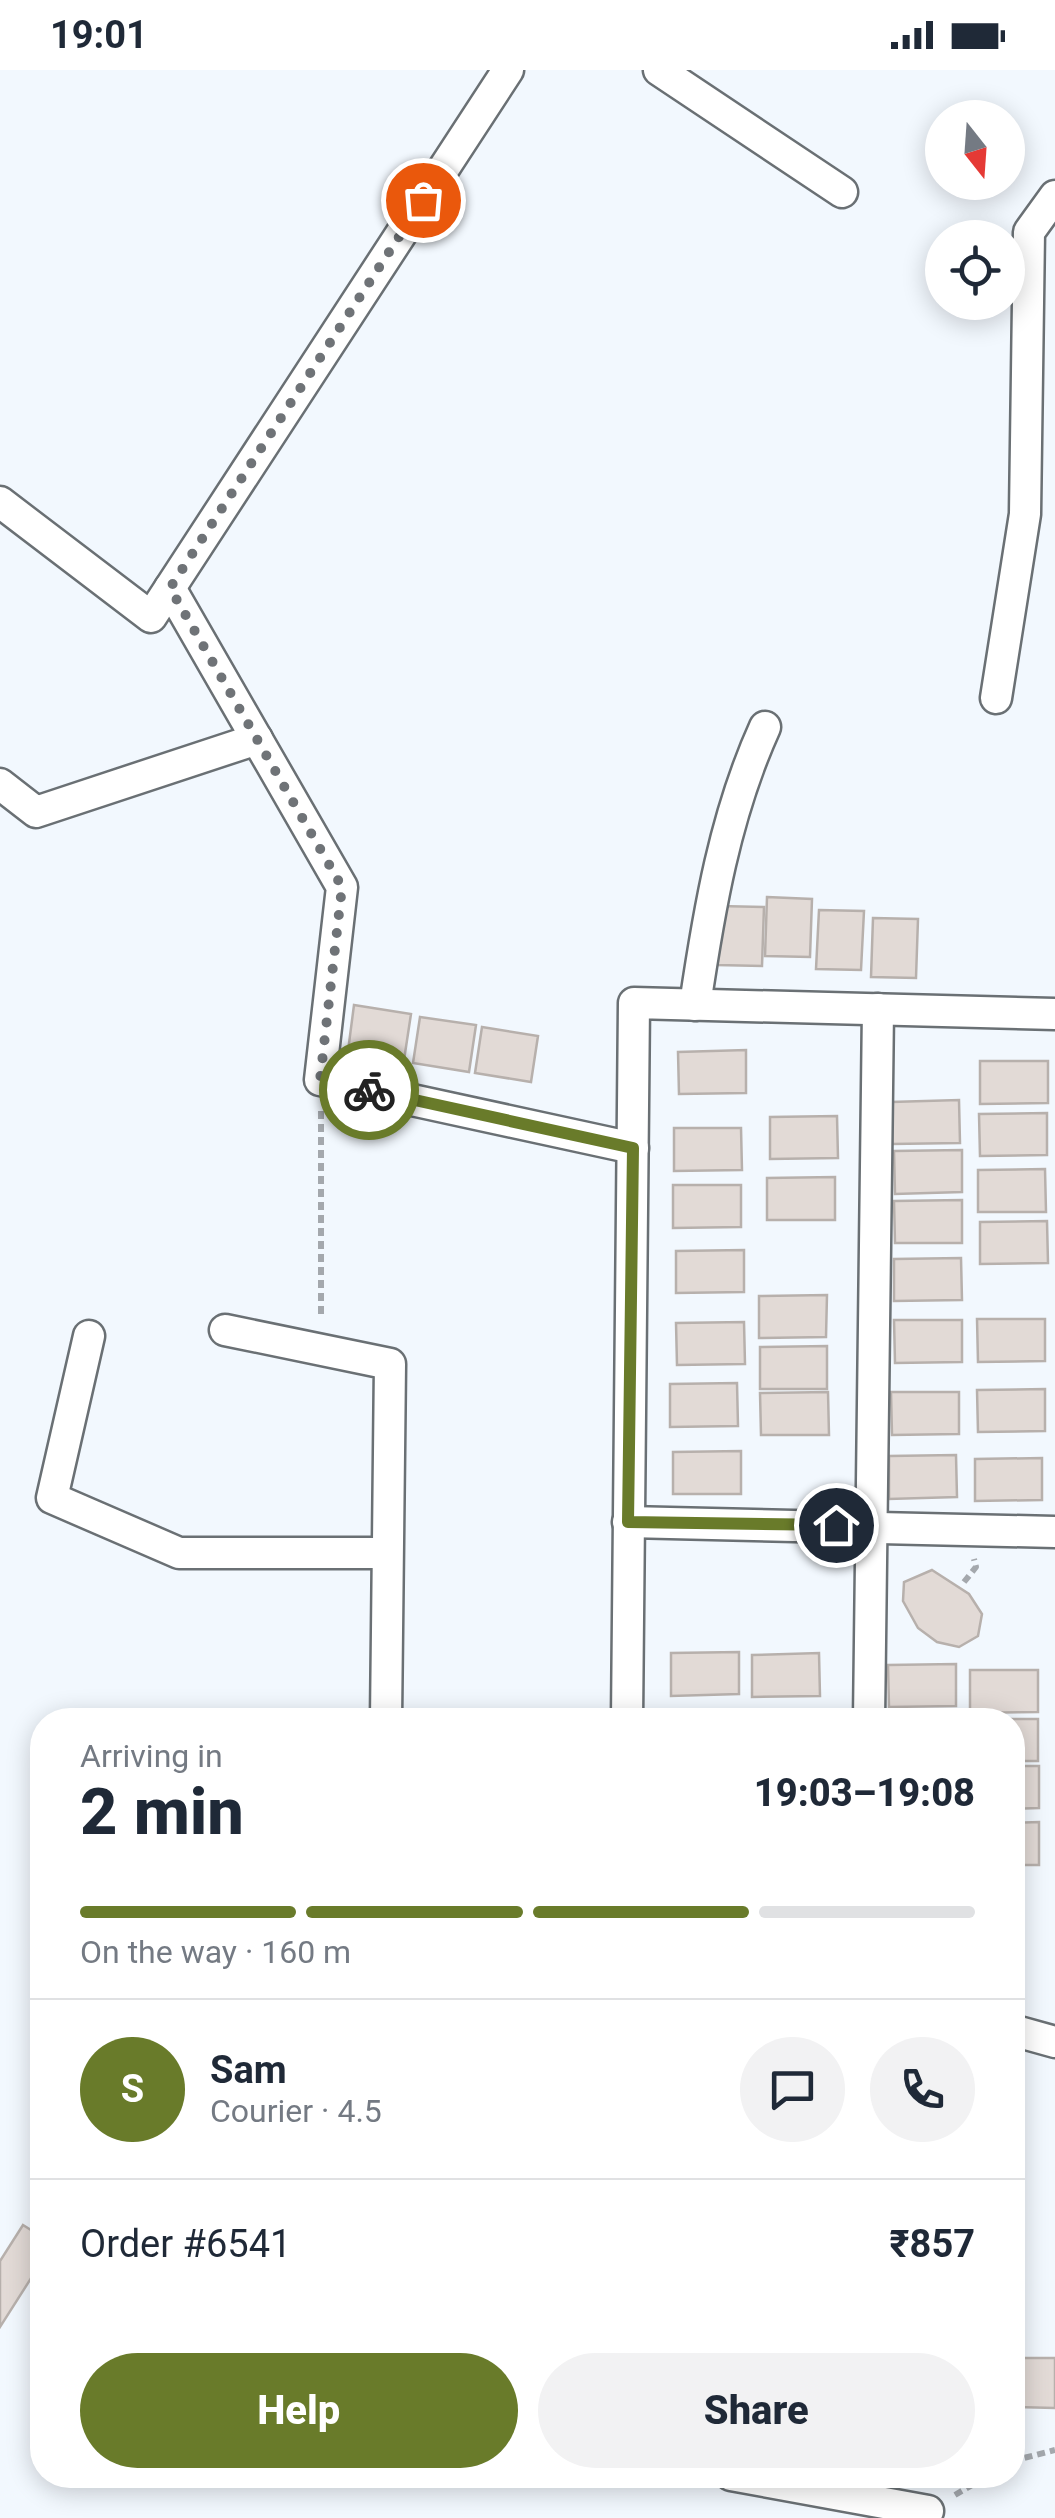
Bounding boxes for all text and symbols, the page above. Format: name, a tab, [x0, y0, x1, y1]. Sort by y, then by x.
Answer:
text: 19:01	[50, 13, 148, 57]
north arrow	[925, 100, 1025, 200]
map controls	[925, 100, 1025, 320]
pin	[381, 158, 466, 243]
icon: bag	[396, 173, 451, 228]
button: locate	[925, 220, 1025, 320]
courier	[319, 1040, 419, 1140]
icon: bike	[342, 1063, 397, 1118]
pin	[794, 1483, 879, 1568]
icon: home	[809, 1498, 864, 1553]
text: Arriving in	[80, 1737, 223, 1775]
text: 19:03–19:08	[754, 1771, 975, 1815]
text: 2 min	[80, 1774, 244, 1850]
text: On the way · 160 m	[80, 1933, 351, 1971]
button: chat	[740, 2037, 845, 2142]
button: phone	[870, 2037, 975, 2142]
text: Sam	[210, 2048, 287, 2092]
text: S	[121, 2067, 144, 2111]
text: Courier · 4.5	[210, 2092, 382, 2130]
text: Order #6541	[80, 2222, 291, 2266]
text: ₹857	[890, 2222, 975, 2266]
button: Help	[80, 2353, 518, 2468]
button: Share	[538, 2353, 975, 2468]

